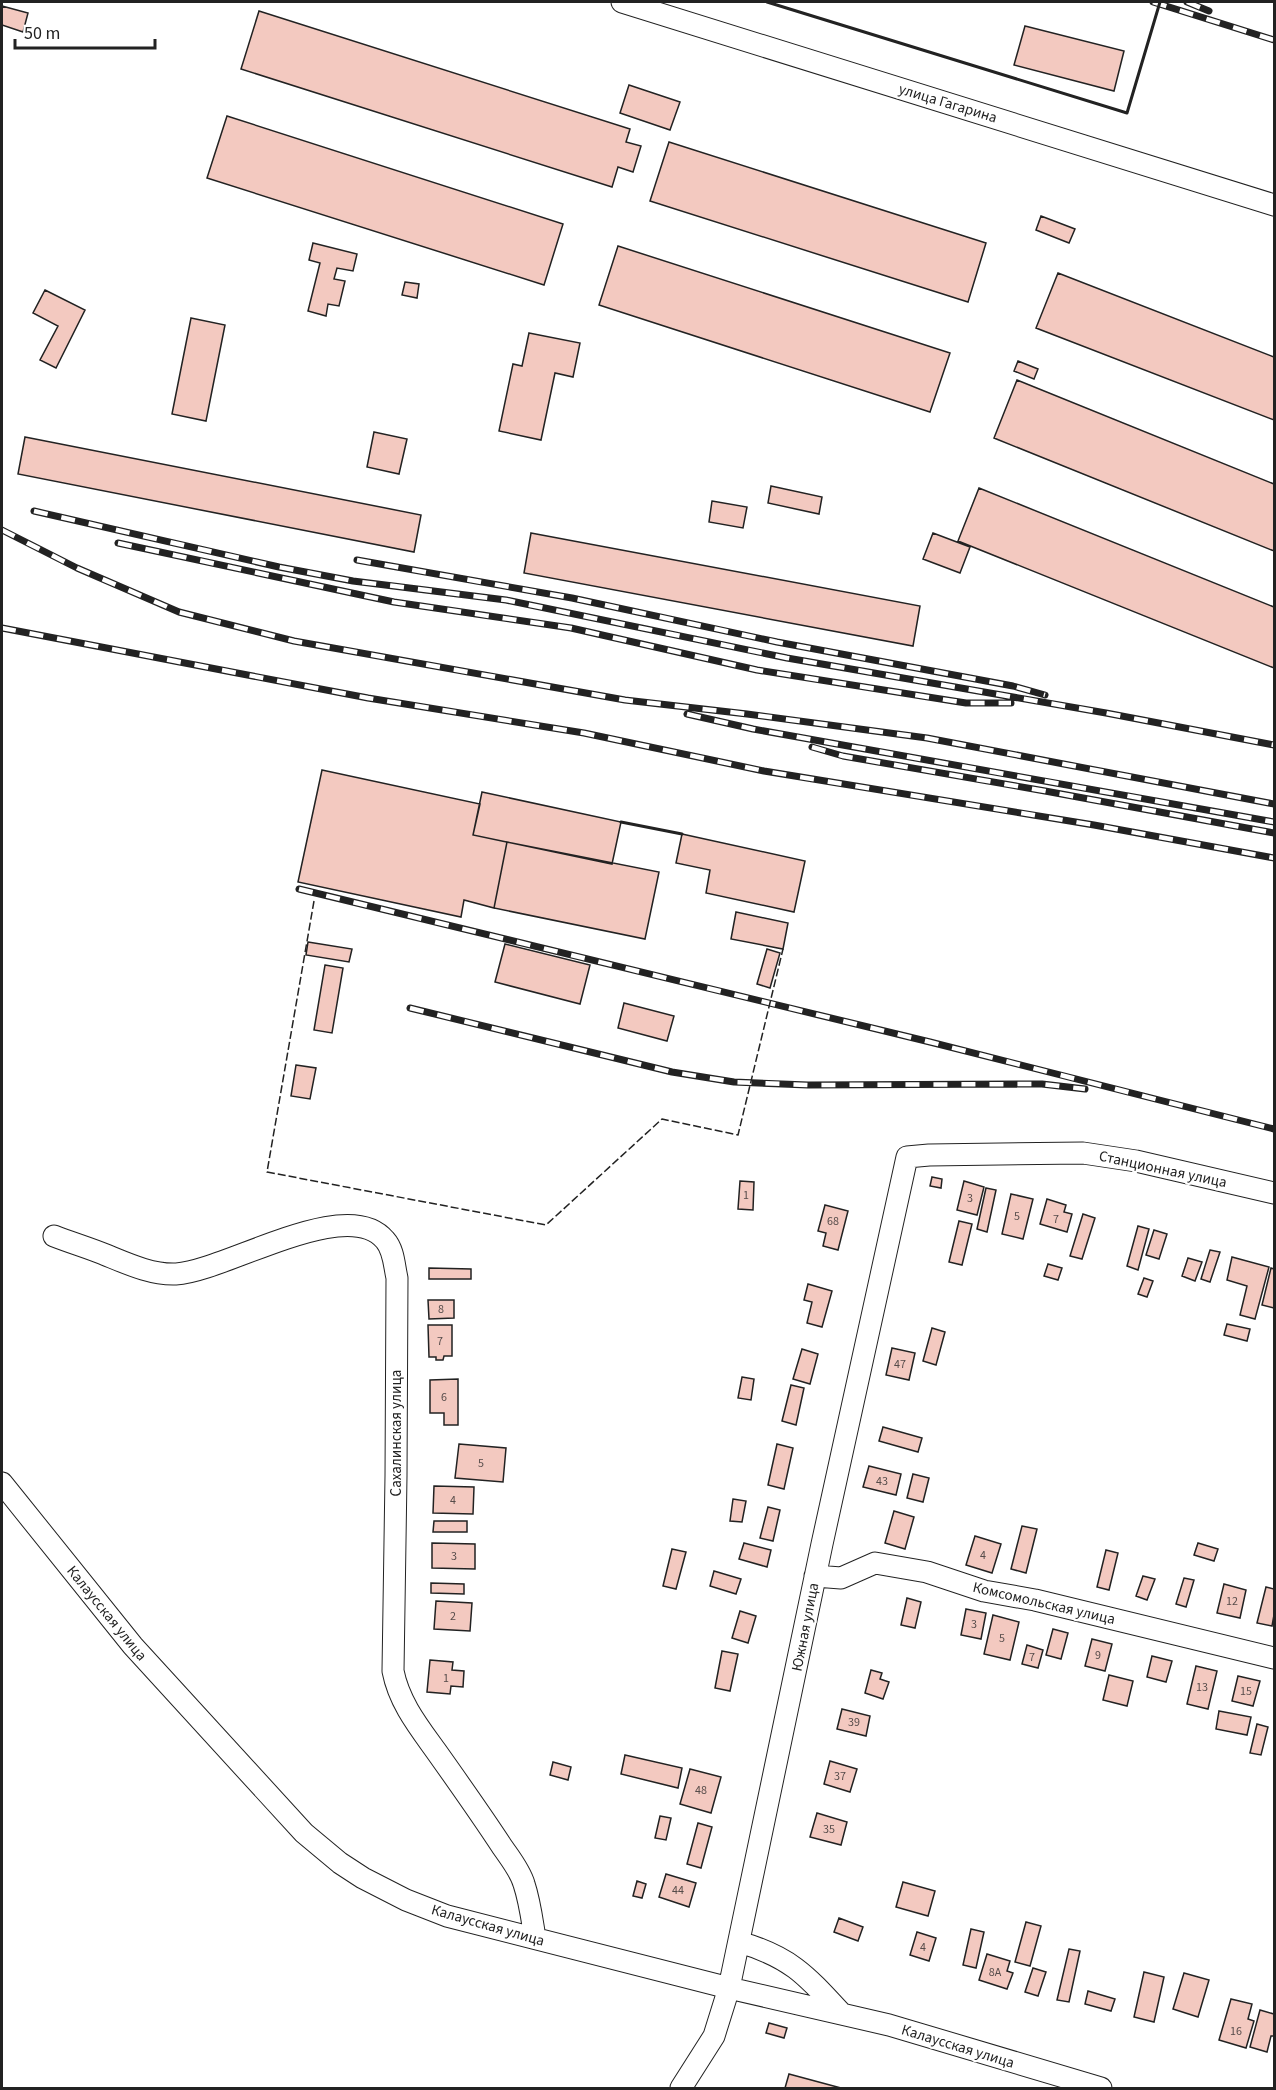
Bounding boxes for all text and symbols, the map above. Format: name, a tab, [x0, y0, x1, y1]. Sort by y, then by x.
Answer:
scale bar	[15, 12, 154, 50]
text: 50 m	[24, 21, 60, 46]
street label: улица Гагарина	[896, 79, 1000, 128]
street label: Станционная улица	[1097, 1146, 1229, 1193]
house number: 1	[743, 1187, 749, 1204]
house number: 3	[967, 1190, 973, 1207]
house number: 5	[1014, 1208, 1020, 1225]
house number: 7	[1053, 1211, 1059, 1228]
house number: 68	[827, 1213, 839, 1230]
house number: 8	[438, 1301, 444, 1318]
house number: 7	[437, 1333, 443, 1350]
house number: 47	[894, 1356, 906, 1373]
street label: Сахалинская улица	[386, 1370, 407, 1496]
house number: 6	[441, 1389, 447, 1406]
house number: 5	[478, 1455, 484, 1472]
house number: 43	[876, 1473, 888, 1490]
house number: 4	[450, 1492, 456, 1509]
house number: 4	[980, 1547, 986, 1564]
house number: 3	[451, 1548, 457, 1565]
street label: Калаусская улица	[62, 1561, 152, 1665]
street label: Комсомольская улица	[971, 1577, 1117, 1630]
street label: Южная улица	[787, 1581, 824, 1673]
house number: 12	[1226, 1593, 1238, 1610]
house number: 2	[450, 1608, 456, 1625]
house number: 3	[971, 1616, 977, 1633]
house number: 5	[999, 1630, 1005, 1647]
house number: 9	[1095, 1647, 1101, 1664]
house number: 7	[1029, 1649, 1035, 1666]
house number: 1	[443, 1670, 449, 1687]
house number: 13	[1196, 1679, 1208, 1696]
house number: 15	[1240, 1683, 1252, 1700]
house number: 39	[848, 1714, 860, 1731]
house number: 37	[834, 1768, 846, 1785]
house number: 48	[695, 1782, 707, 1799]
house number: 35	[823, 1821, 835, 1838]
house number: 44	[672, 1882, 684, 1899]
street label: Калаусская улица	[429, 1899, 547, 1952]
house number: 4	[920, 1939, 926, 1956]
house number: 8А	[989, 1964, 1002, 1981]
street label: Калаусская улица	[899, 2019, 1017, 2074]
house number: 16	[1230, 2023, 1242, 2040]

